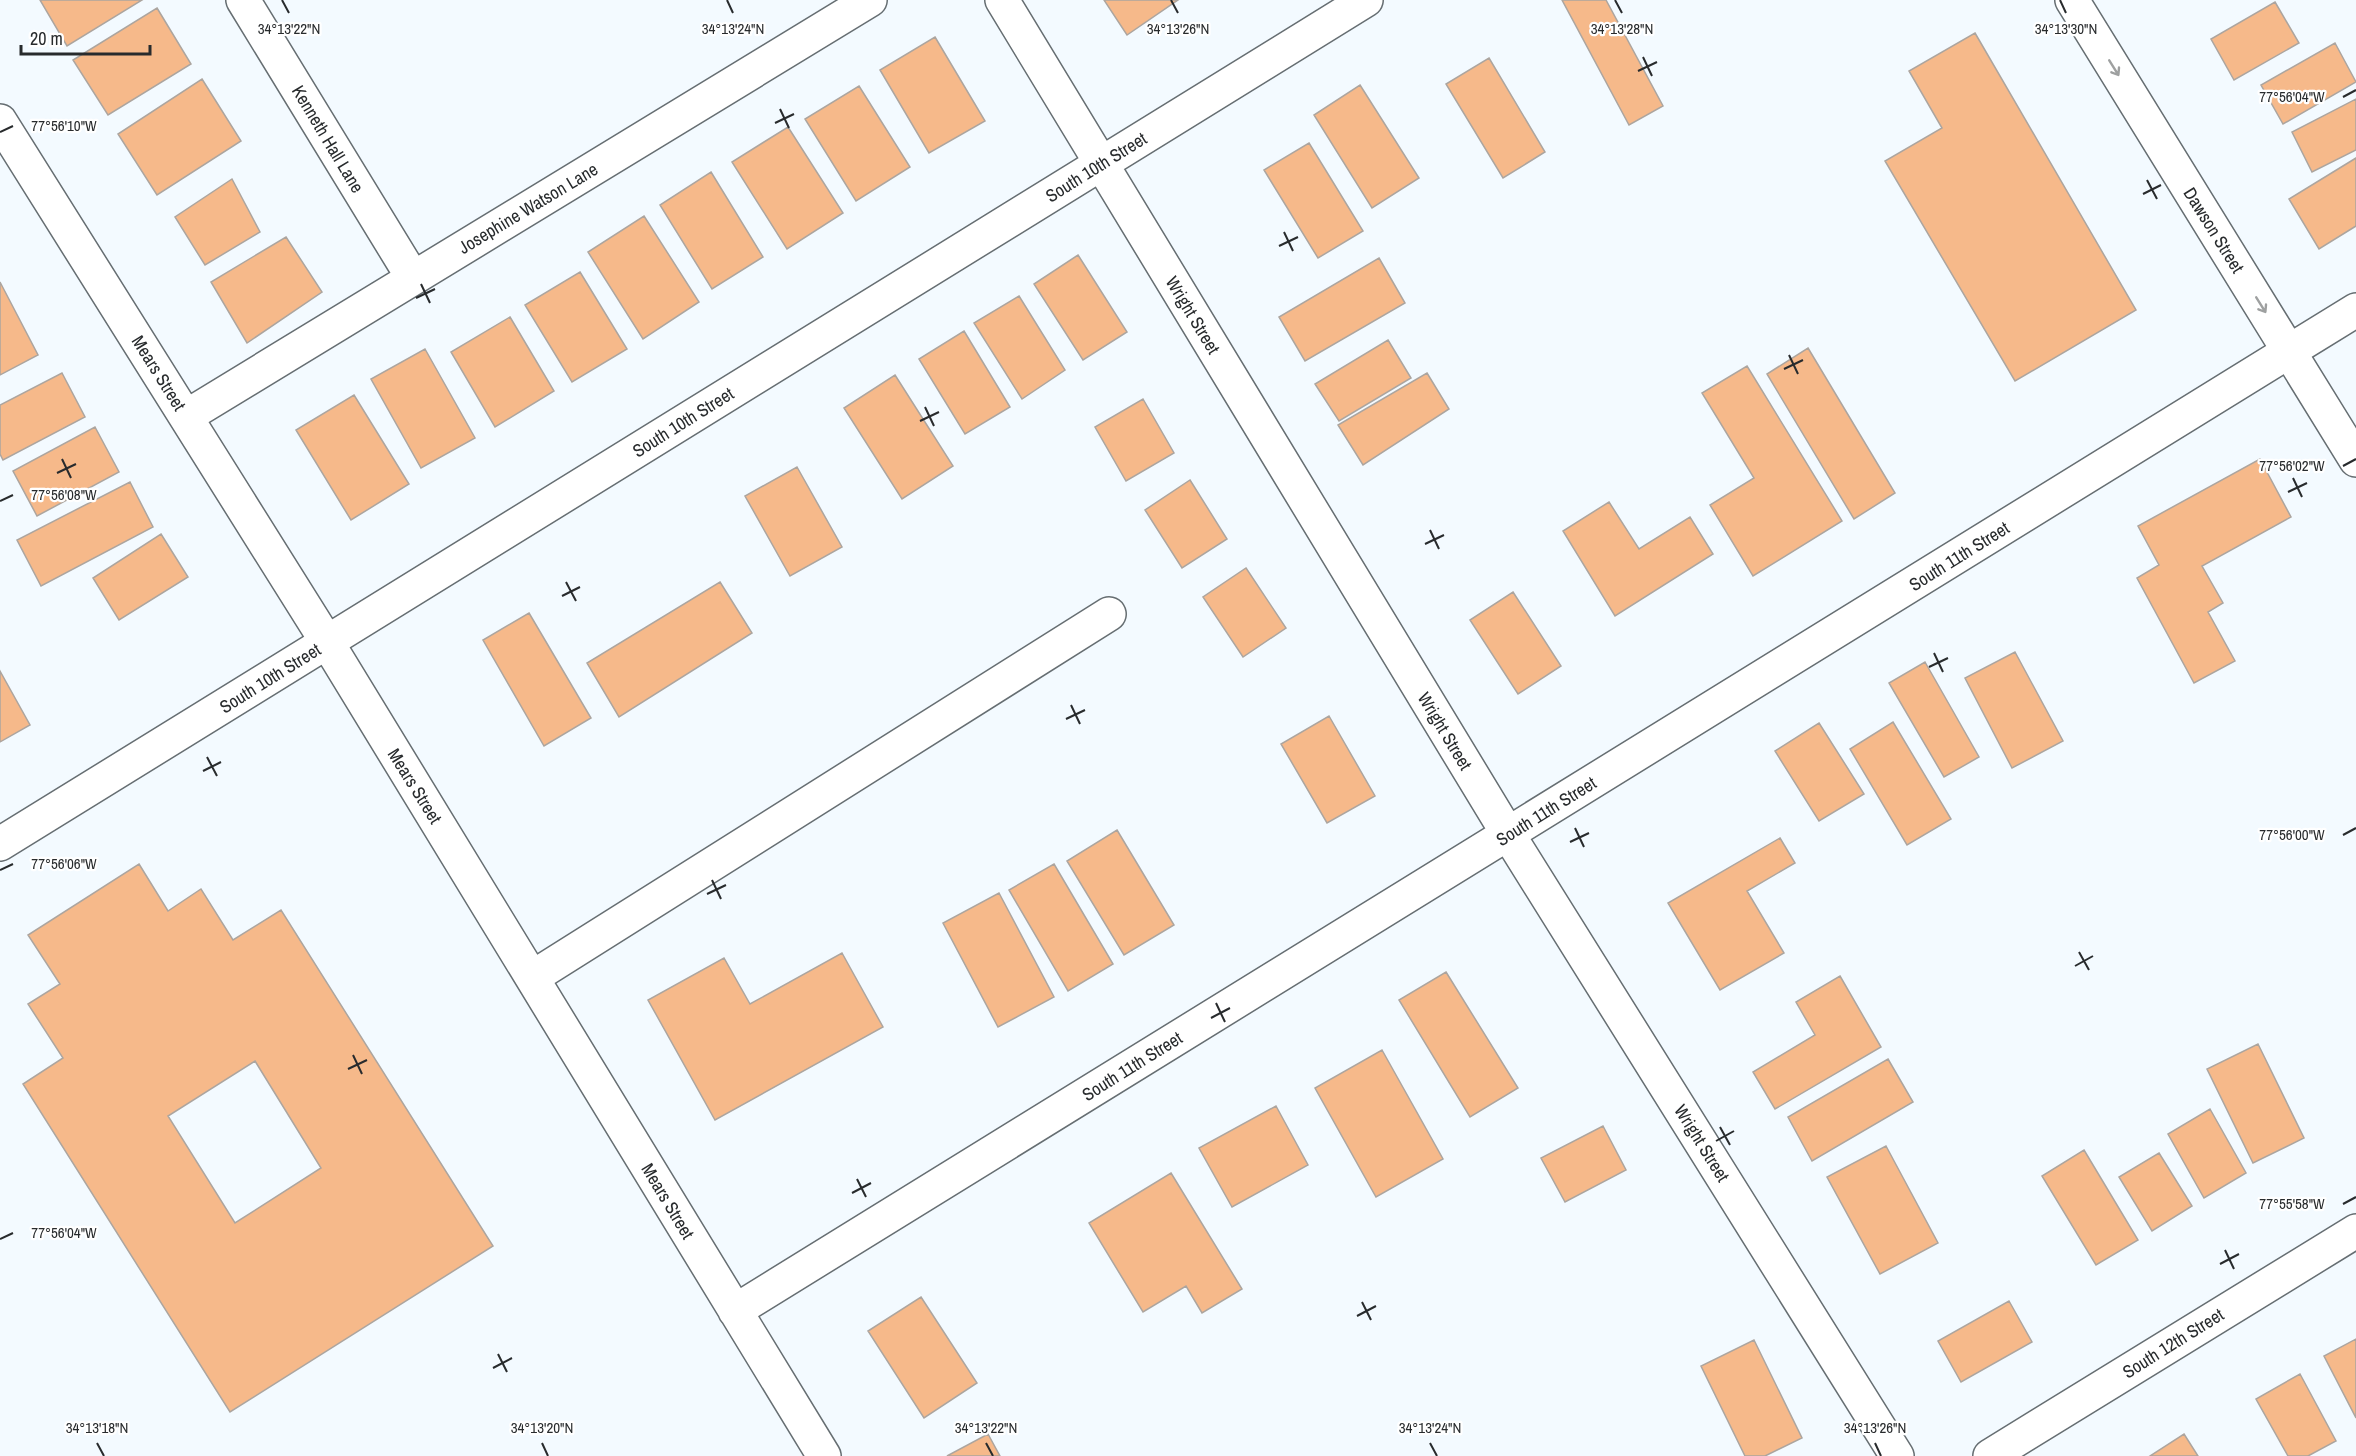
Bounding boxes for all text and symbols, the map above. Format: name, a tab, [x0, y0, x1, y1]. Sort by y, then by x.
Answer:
scale bar	[21, 18, 150, 56]
text: 34°13'22"N	[258, 18, 320, 39]
text: 34°13'24"N	[702, 18, 764, 39]
text: 34°13'26"N	[1147, 18, 1209, 39]
text: 34°13'28"N	[1591, 18, 1653, 39]
text: 34°13'30"N	[2035, 18, 2097, 39]
text: 20 m	[30, 26, 63, 51]
one-way arrow	[2109, 59, 2121, 76]
street label: Kenneth Hall Lane	[286, 81, 370, 197]
text: 77°56'04"W	[2259, 86, 2325, 107]
text: 77°56'10"W	[31, 115, 97, 136]
street label: South 10th Street	[1041, 126, 1151, 208]
street label: Josephine Watson Lane	[454, 156, 602, 260]
street label: Dawson Street	[2178, 182, 2250, 278]
street label: Wright Street	[1160, 271, 1226, 359]
one-way arrow	[2255, 296, 2267, 313]
street label: Mears Street	[126, 331, 192, 415]
street label: South 10th Street	[628, 381, 738, 463]
text: 77°56'02"W	[2259, 455, 2325, 476]
text: 77°56'08"W	[31, 484, 97, 505]
street label: South 11th Street	[1904, 515, 2014, 597]
street label: South 10th Street	[215, 637, 325, 719]
street label: Wright Street	[1412, 687, 1478, 775]
street label: Mears Street	[382, 744, 448, 828]
street label: South 11th Street	[1491, 770, 1601, 852]
text: 77°56'00"W	[2259, 824, 2325, 845]
text: 77°56'06"W	[31, 853, 97, 874]
street label: South 11th Street	[1077, 1025, 1187, 1107]
street label: Wright Street	[1668, 1100, 1736, 1186]
street label: Mears Street	[636, 1158, 700, 1244]
text: 77°55'58"W	[2259, 1193, 2325, 1214]
text: 77°56'04"W	[31, 1222, 97, 1243]
street label: South 12th Street	[2118, 1302, 2228, 1384]
text: 34°13'18"N	[66, 1417, 128, 1438]
text: 34°13'20"N	[511, 1417, 573, 1438]
text: 34°13'22"N	[955, 1417, 1017, 1438]
text: 34°13'24"N	[1399, 1417, 1461, 1438]
text: 34°13'26"N	[1844, 1417, 1906, 1438]

